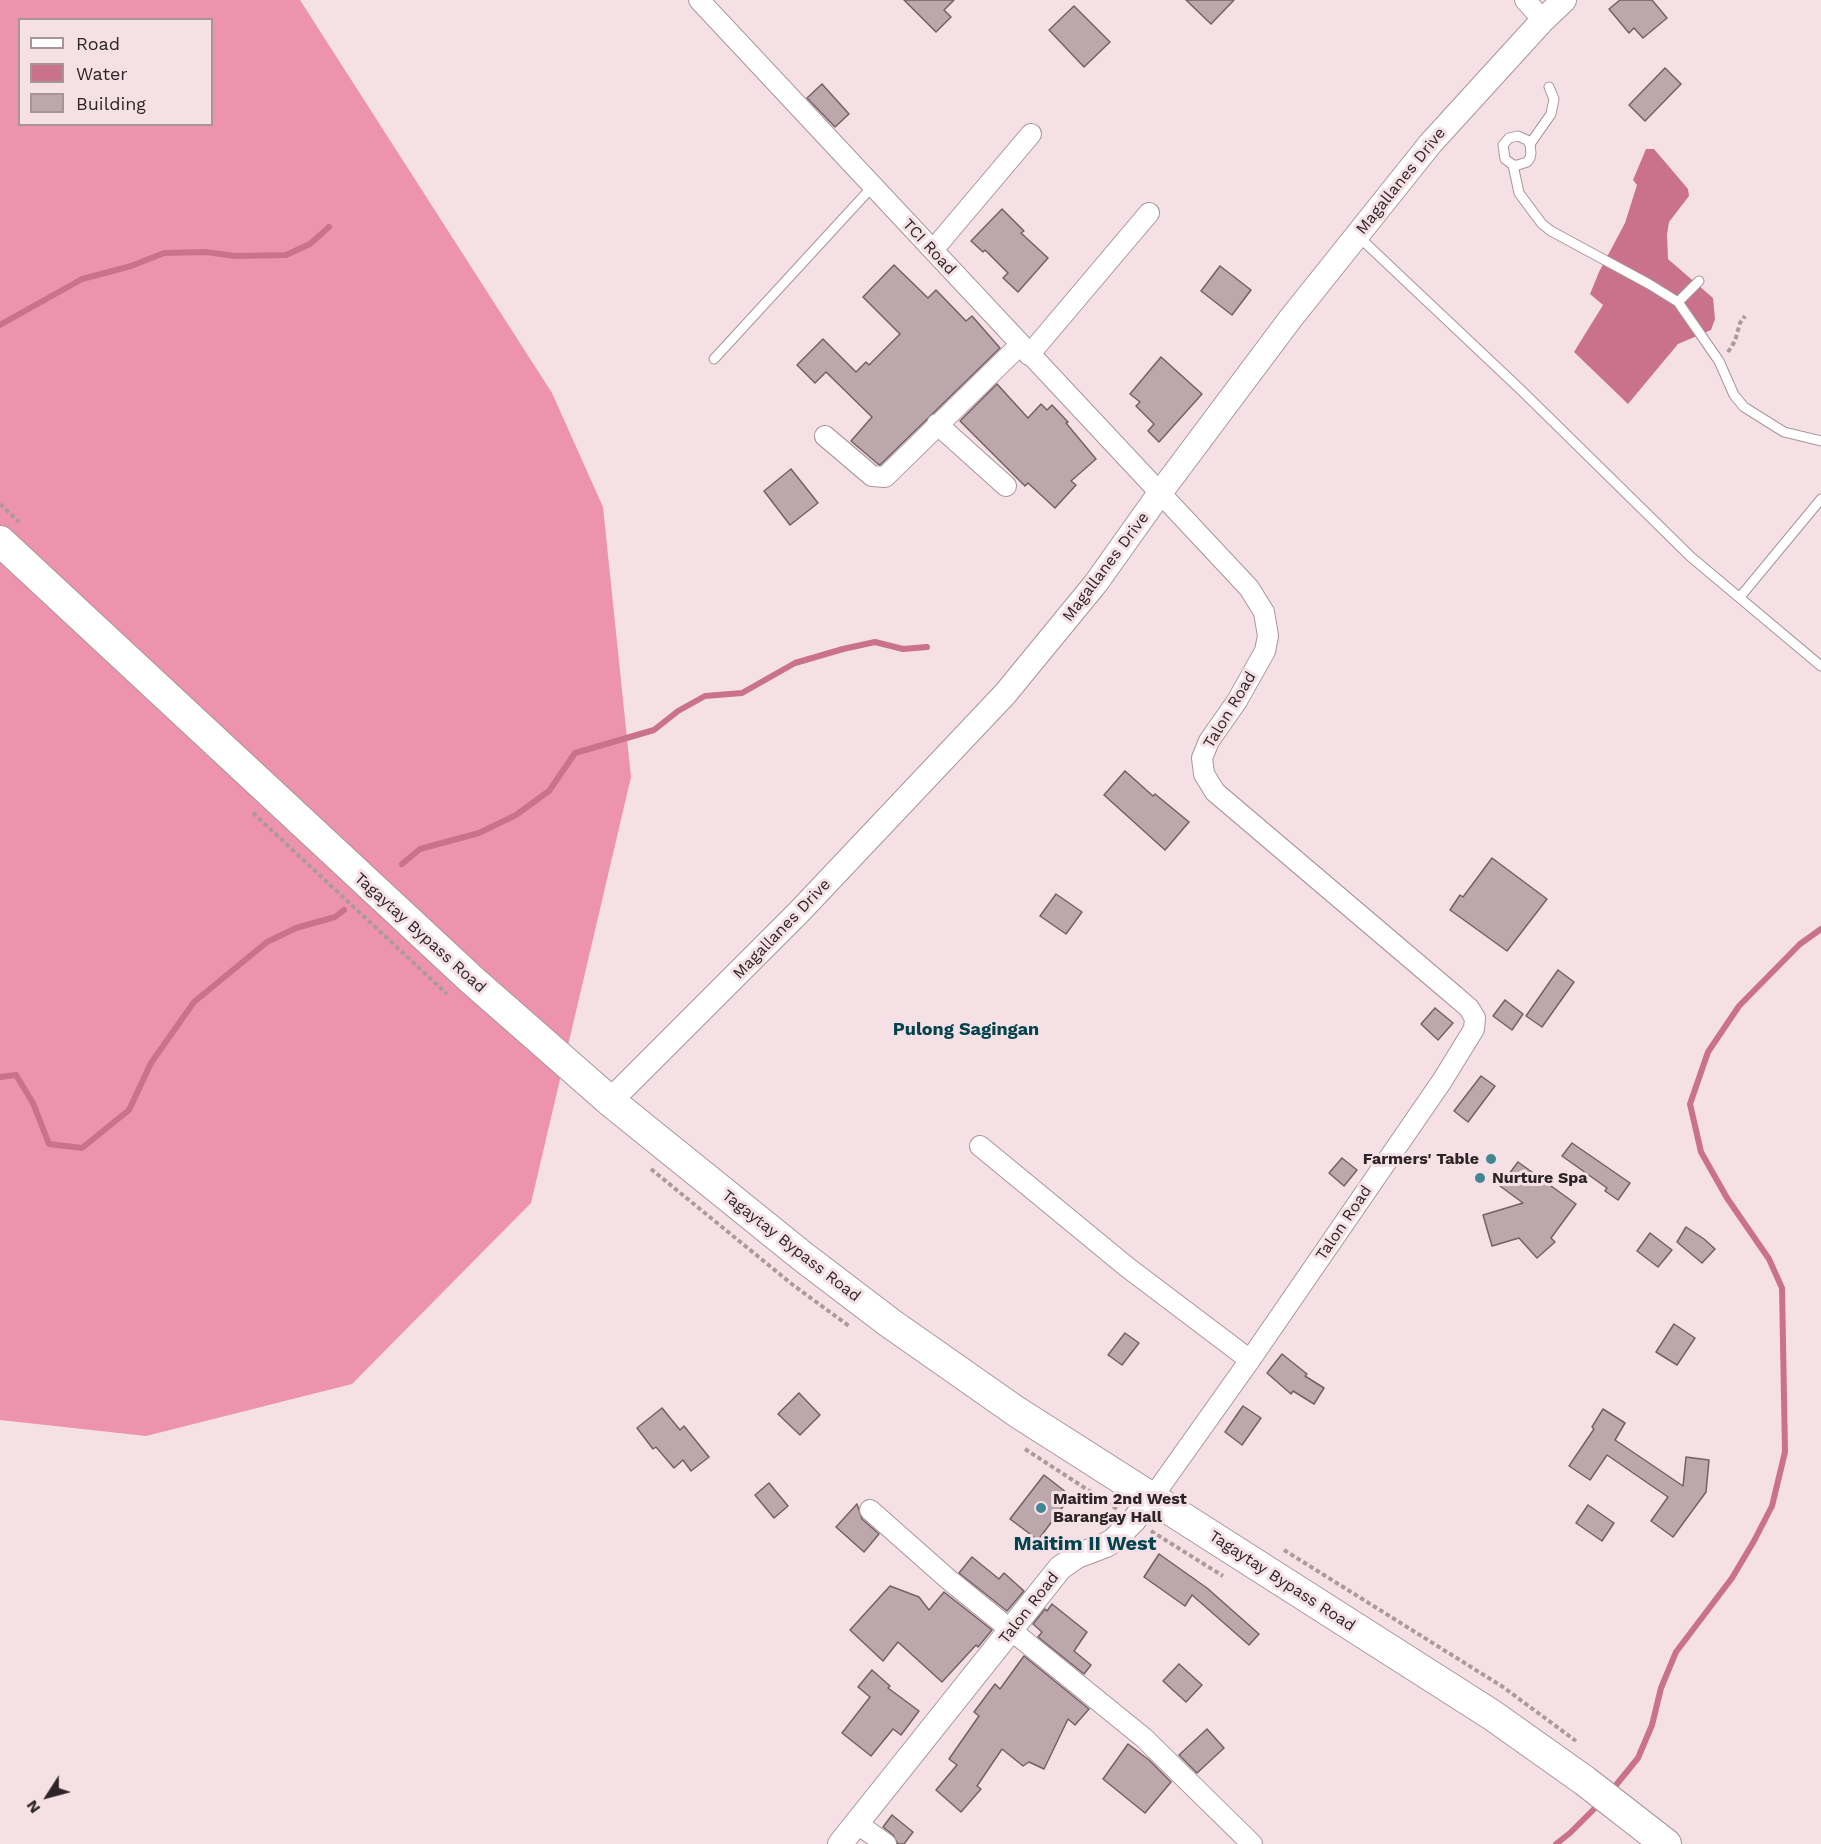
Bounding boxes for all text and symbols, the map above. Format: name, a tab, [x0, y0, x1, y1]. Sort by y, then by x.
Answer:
legend	[18, 18, 213, 126]
text: Road	[76, 33, 120, 54]
text: Water	[76, 63, 128, 84]
text: Building	[76, 93, 146, 114]
street label: Magallanes Drive	[1352, 124, 1450, 238]
street label: TCI Road	[898, 215, 960, 279]
street label: Magallanes Drive	[1059, 509, 1153, 625]
street label: Talon Road	[1200, 668, 1260, 752]
street label: Tagaytay Bypass Road	[350, 869, 490, 997]
street label: Magallanes Drive	[729, 875, 835, 983]
district label: Pulong Sagingan	[893, 1019, 1039, 1041]
place label: Farmers' Table	[1363, 1149, 1479, 1169]
marker: Farmers' Table	[1484, 1152, 1498, 1166]
place label: Nurture Spa	[1492, 1168, 1587, 1188]
marker: Nurture Spa	[1473, 1171, 1487, 1185]
street label: Talon Road	[1312, 1182, 1376, 1264]
street label: Tagaytay Bypass Road	[718, 1186, 864, 1306]
place label: Maitim 2nd West Barangay Hall	[1053, 1489, 1187, 1527]
marker: Maitim 2nd West Barangay Hall	[1034, 1501, 1048, 1515]
street label: Tagaytay Bypass Road	[1205, 1526, 1359, 1636]
district label: Maitim II West	[1014, 1532, 1156, 1556]
street label: Talon Road	[995, 1568, 1063, 1648]
north arrow	[18, 1766, 78, 1826]
text: N	[22, 1796, 44, 1817]

